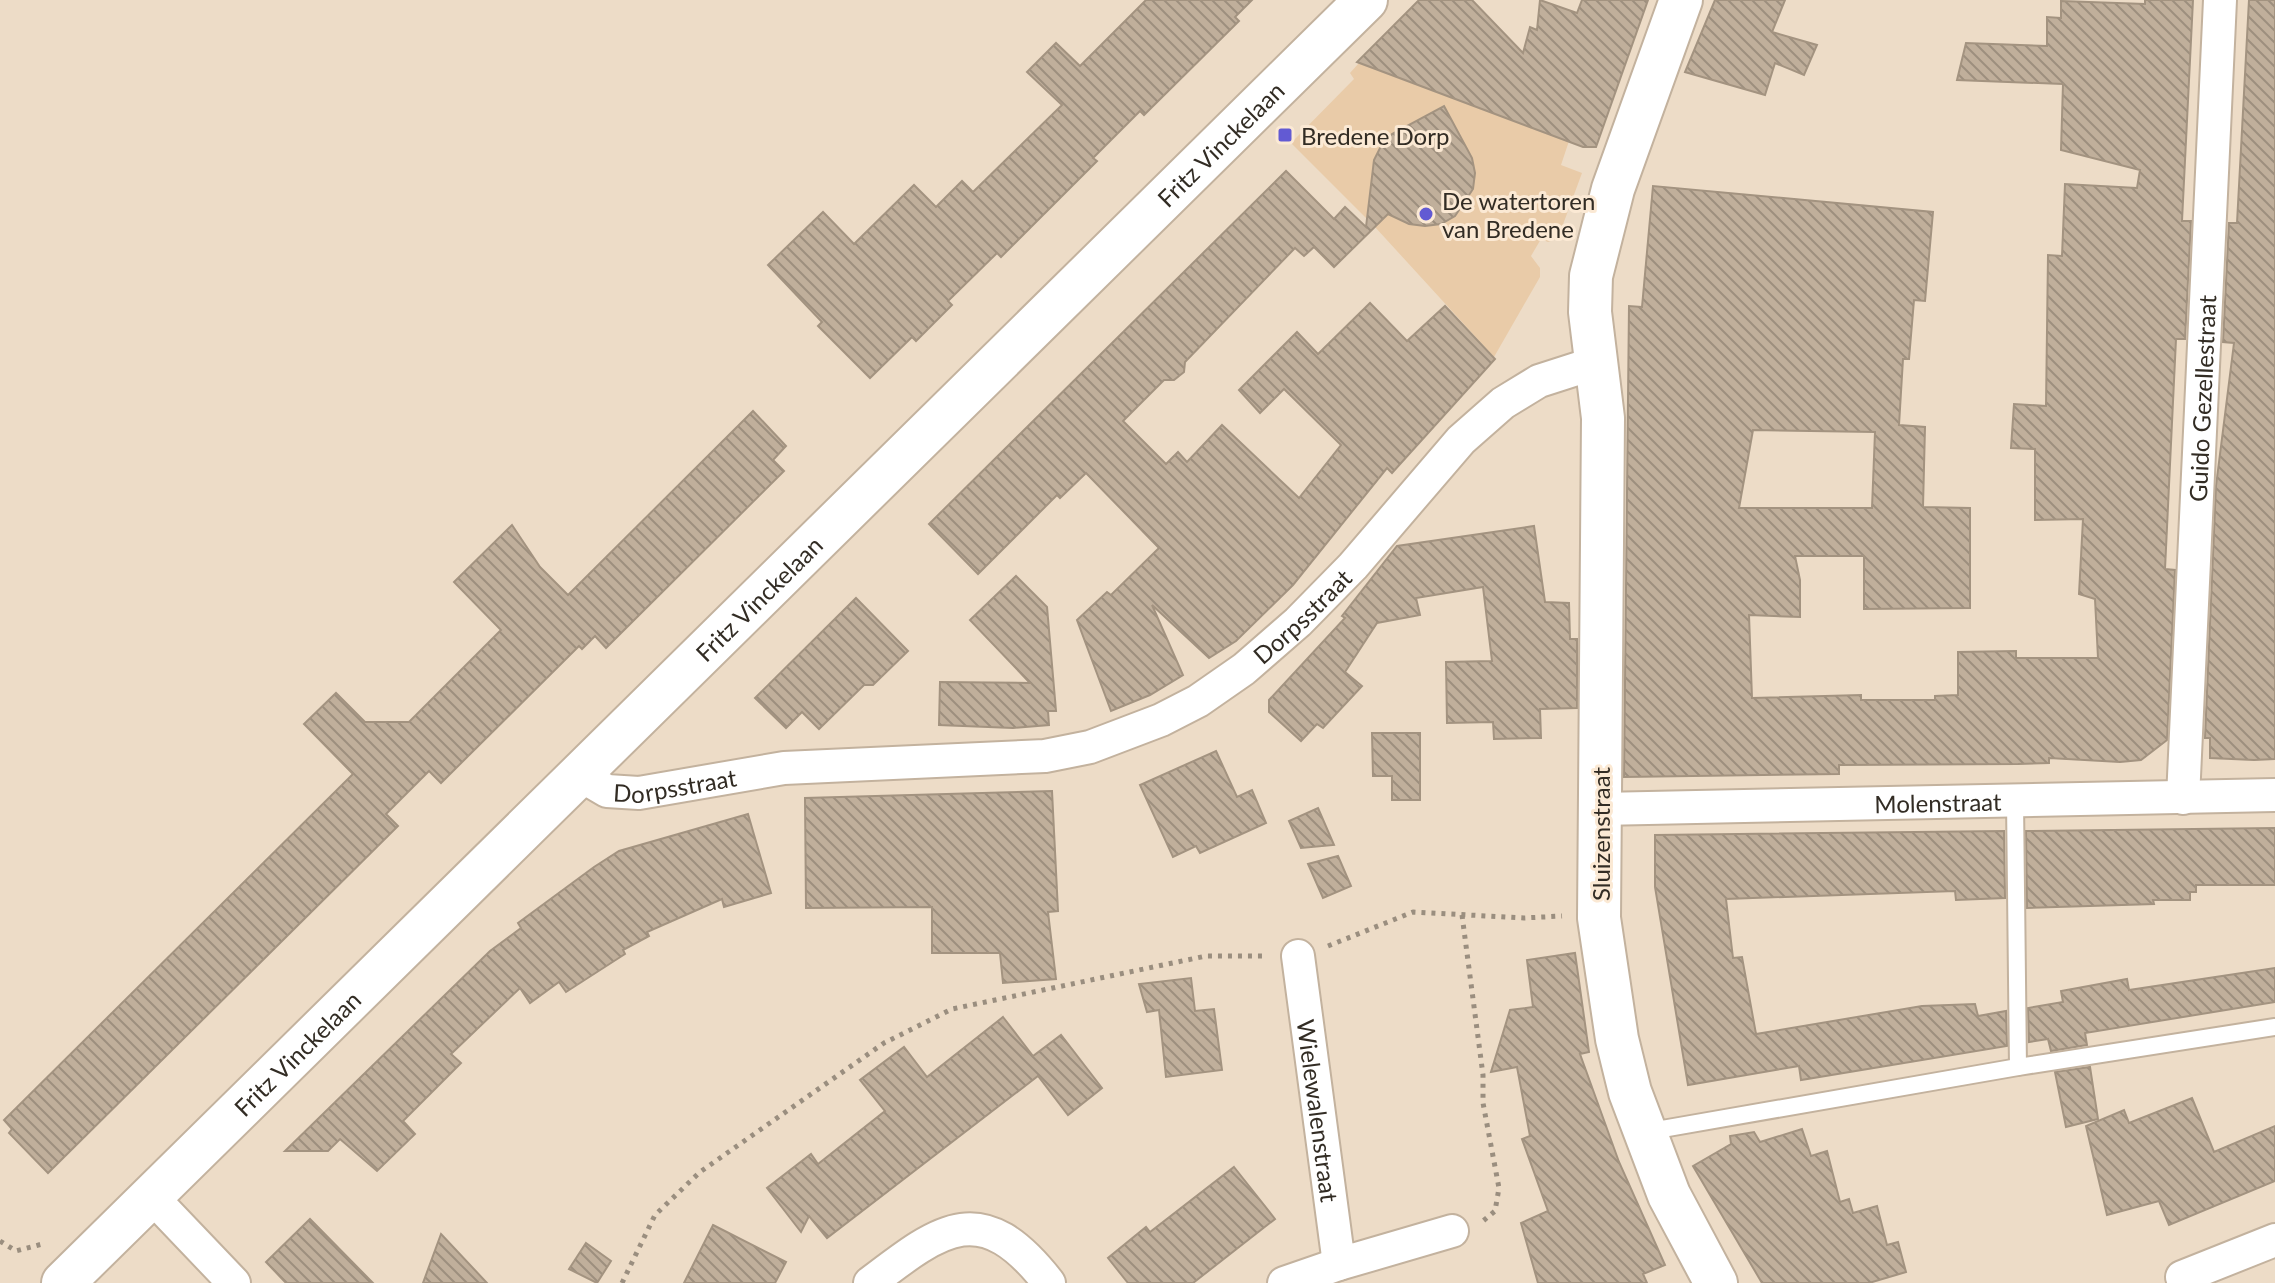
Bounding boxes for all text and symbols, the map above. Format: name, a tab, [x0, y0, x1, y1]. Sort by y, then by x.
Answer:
street label: Fritz Vinckelaan	[1151, 75, 1289, 212]
place label: Bredene Dorp	[1301, 121, 1449, 150]
marker: Bredene Dorp	[1276, 126, 1294, 144]
place label: De watertoren van Bredene	[1442, 186, 1595, 243]
marker: De watertoren van Bredene	[1417, 205, 1435, 223]
street label: Guido Gezellestraat	[2182, 294, 2221, 502]
street label: Fritz Vinckelaan	[689, 530, 828, 667]
street label: Dorpsstraat	[1247, 562, 1357, 669]
street label: Dorpsstraat	[612, 762, 739, 808]
street label: Sluizenstraat	[1586, 767, 1615, 901]
street label: Molenstraat	[1874, 786, 2002, 818]
street label: Fritz Vinckelaan	[227, 984, 366, 1121]
street label: Wielewalenstraat	[1292, 1018, 1345, 1204]

